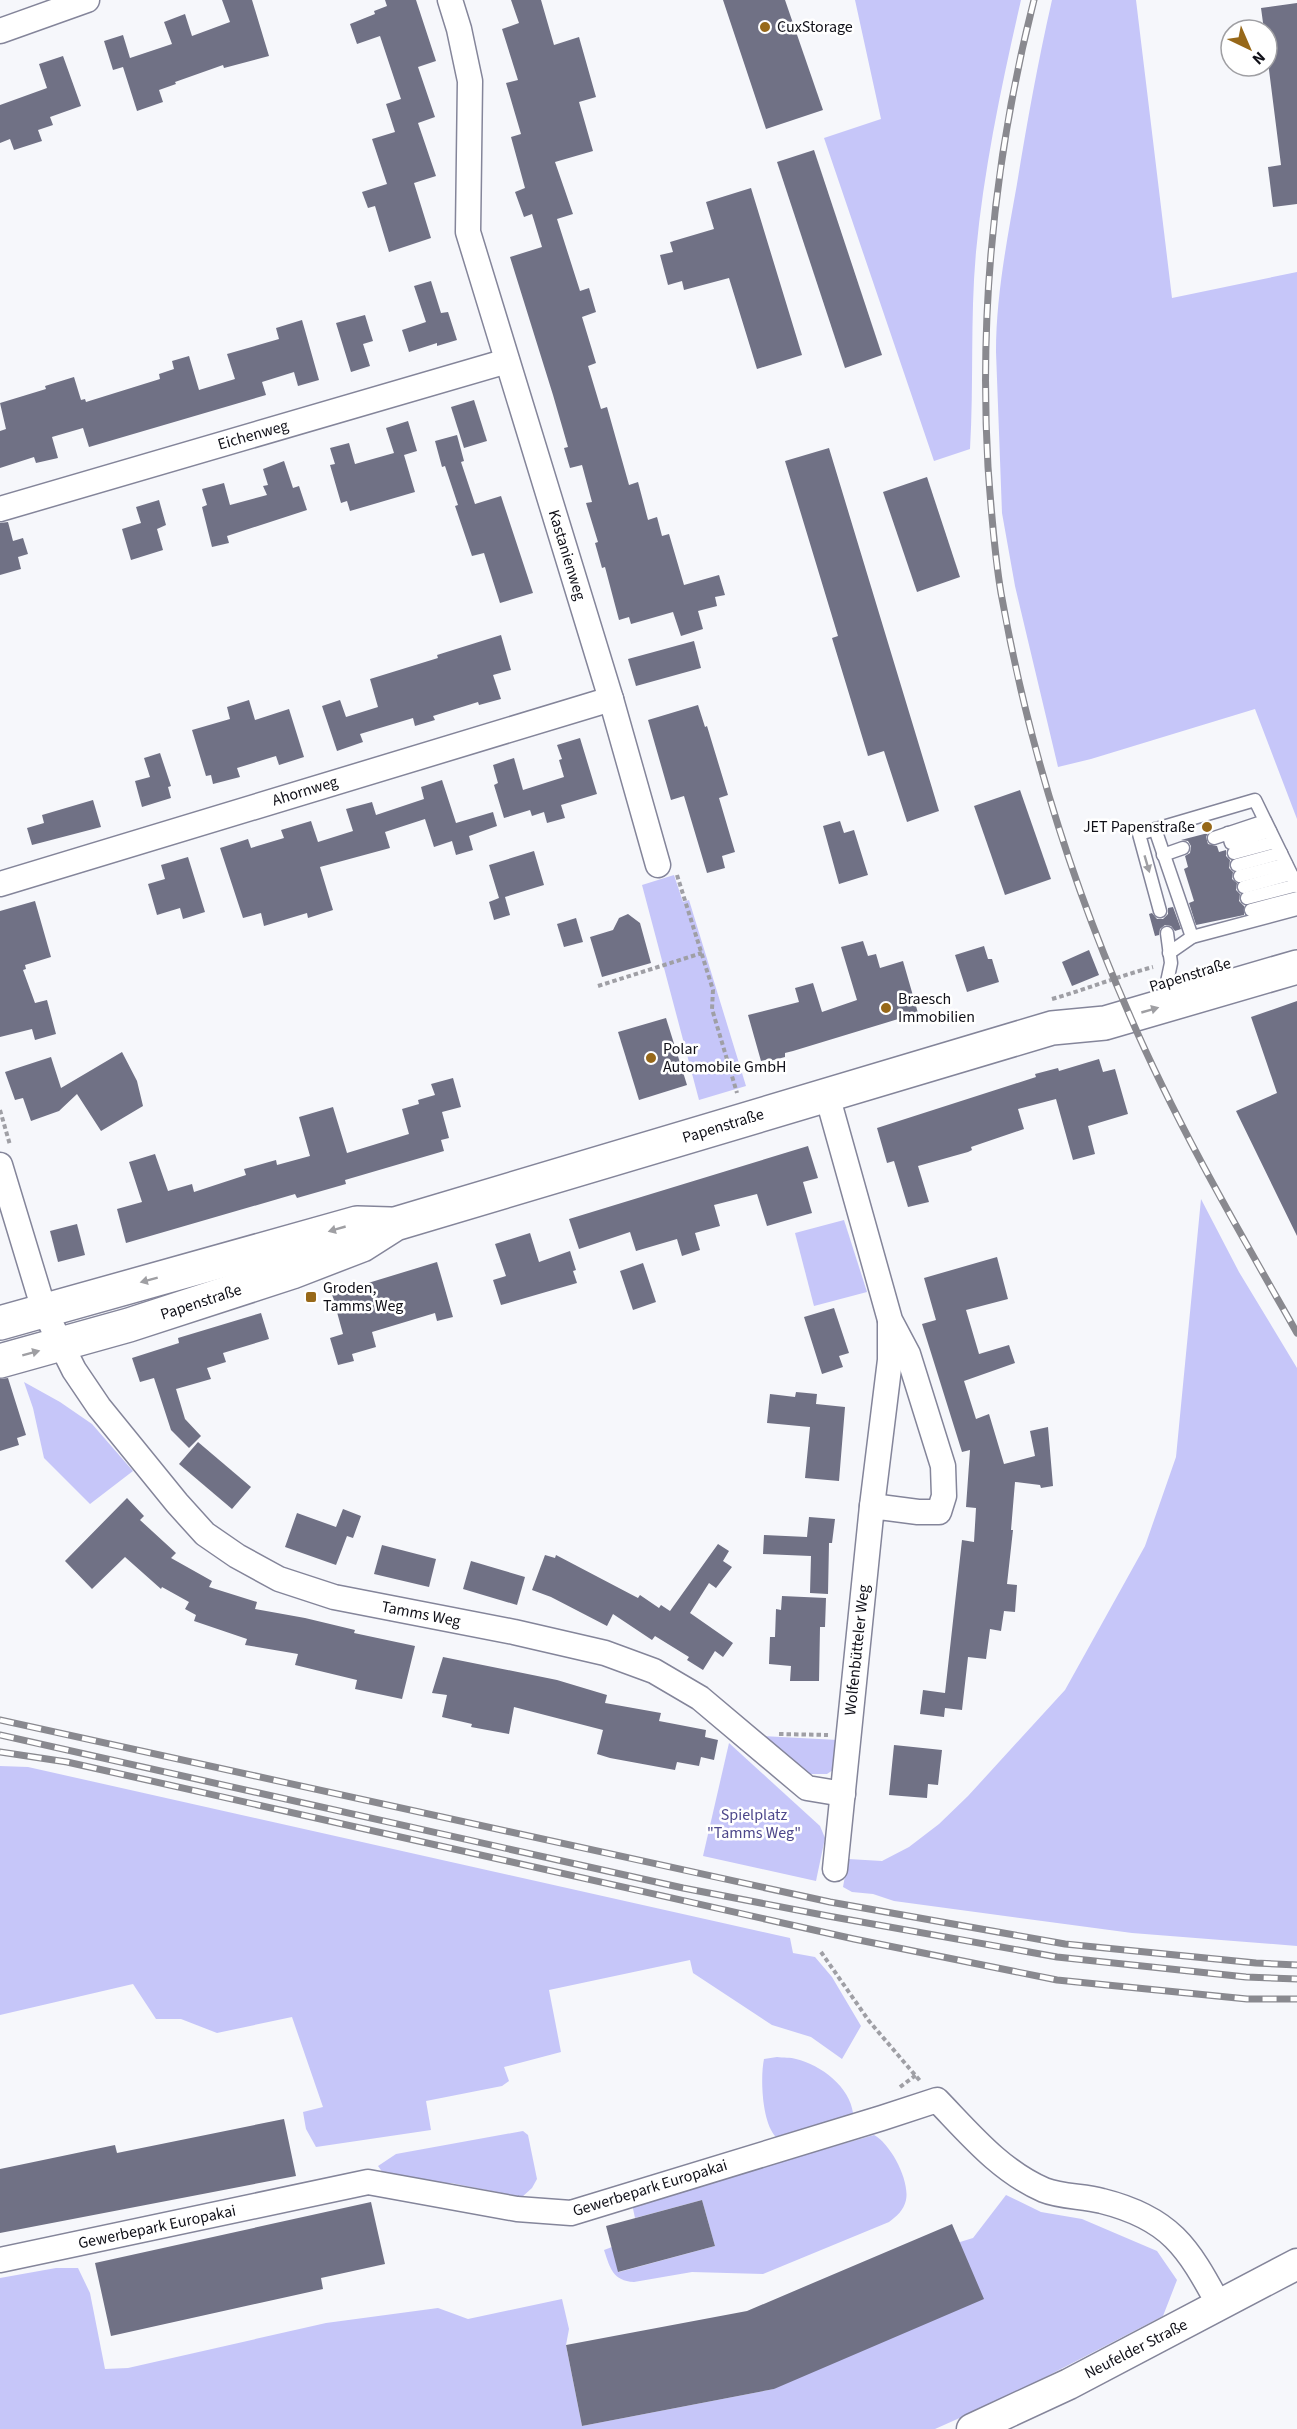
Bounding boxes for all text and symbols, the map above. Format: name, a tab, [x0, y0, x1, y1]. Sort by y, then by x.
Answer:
place label: CuxStorage	[777, 16, 853, 38]
north arrow	[1219, 18, 1279, 78]
marker: CuxStorage	[758, 20, 772, 34]
text: N	[1247, 46, 1270, 70]
street label: Eichenweg	[215, 414, 291, 456]
street label: Kastanienweg	[543, 507, 591, 603]
street label: Ahornweg	[269, 771, 341, 811]
place label: JET Papenstraße	[1083, 816, 1195, 838]
marker: JET Papenstraße	[1200, 820, 1214, 834]
one-way arrow	[1143, 855, 1152, 873]
street label: Papenstraße	[1147, 952, 1234, 998]
place label: Braesch Immobilien	[898, 988, 975, 1028]
marker: Braesch Immobilien	[879, 1001, 893, 1015]
one-way arrow	[1141, 1005, 1159, 1014]
place label: Polar Automobile GmbH	[663, 1038, 787, 1078]
marker: Polar Automobile GmbH	[644, 1051, 658, 1065]
street label: Papenstraße	[680, 1103, 767, 1149]
one-way arrow	[328, 1224, 346, 1234]
one-way arrow	[140, 1275, 158, 1285]
place label: Groden, Tamms Weg	[323, 1277, 403, 1317]
street label: Papenstraße	[158, 1279, 244, 1325]
marker: Groden, Tamms Weg	[304, 1290, 318, 1304]
one-way arrow	[22, 1348, 40, 1357]
street label: Wolfenbütteler Weg	[839, 1583, 875, 1717]
street label: Tamms Weg	[379, 1596, 463, 1632]
park label: Spielplatz "Tamms Weg"	[707, 1804, 801, 1844]
street label: Gewerbepark Europakai	[570, 2154, 730, 2222]
street label: Gewerbepark Europakai	[76, 2200, 238, 2254]
street label: Neufelder Straße	[1081, 2314, 1191, 2384]

